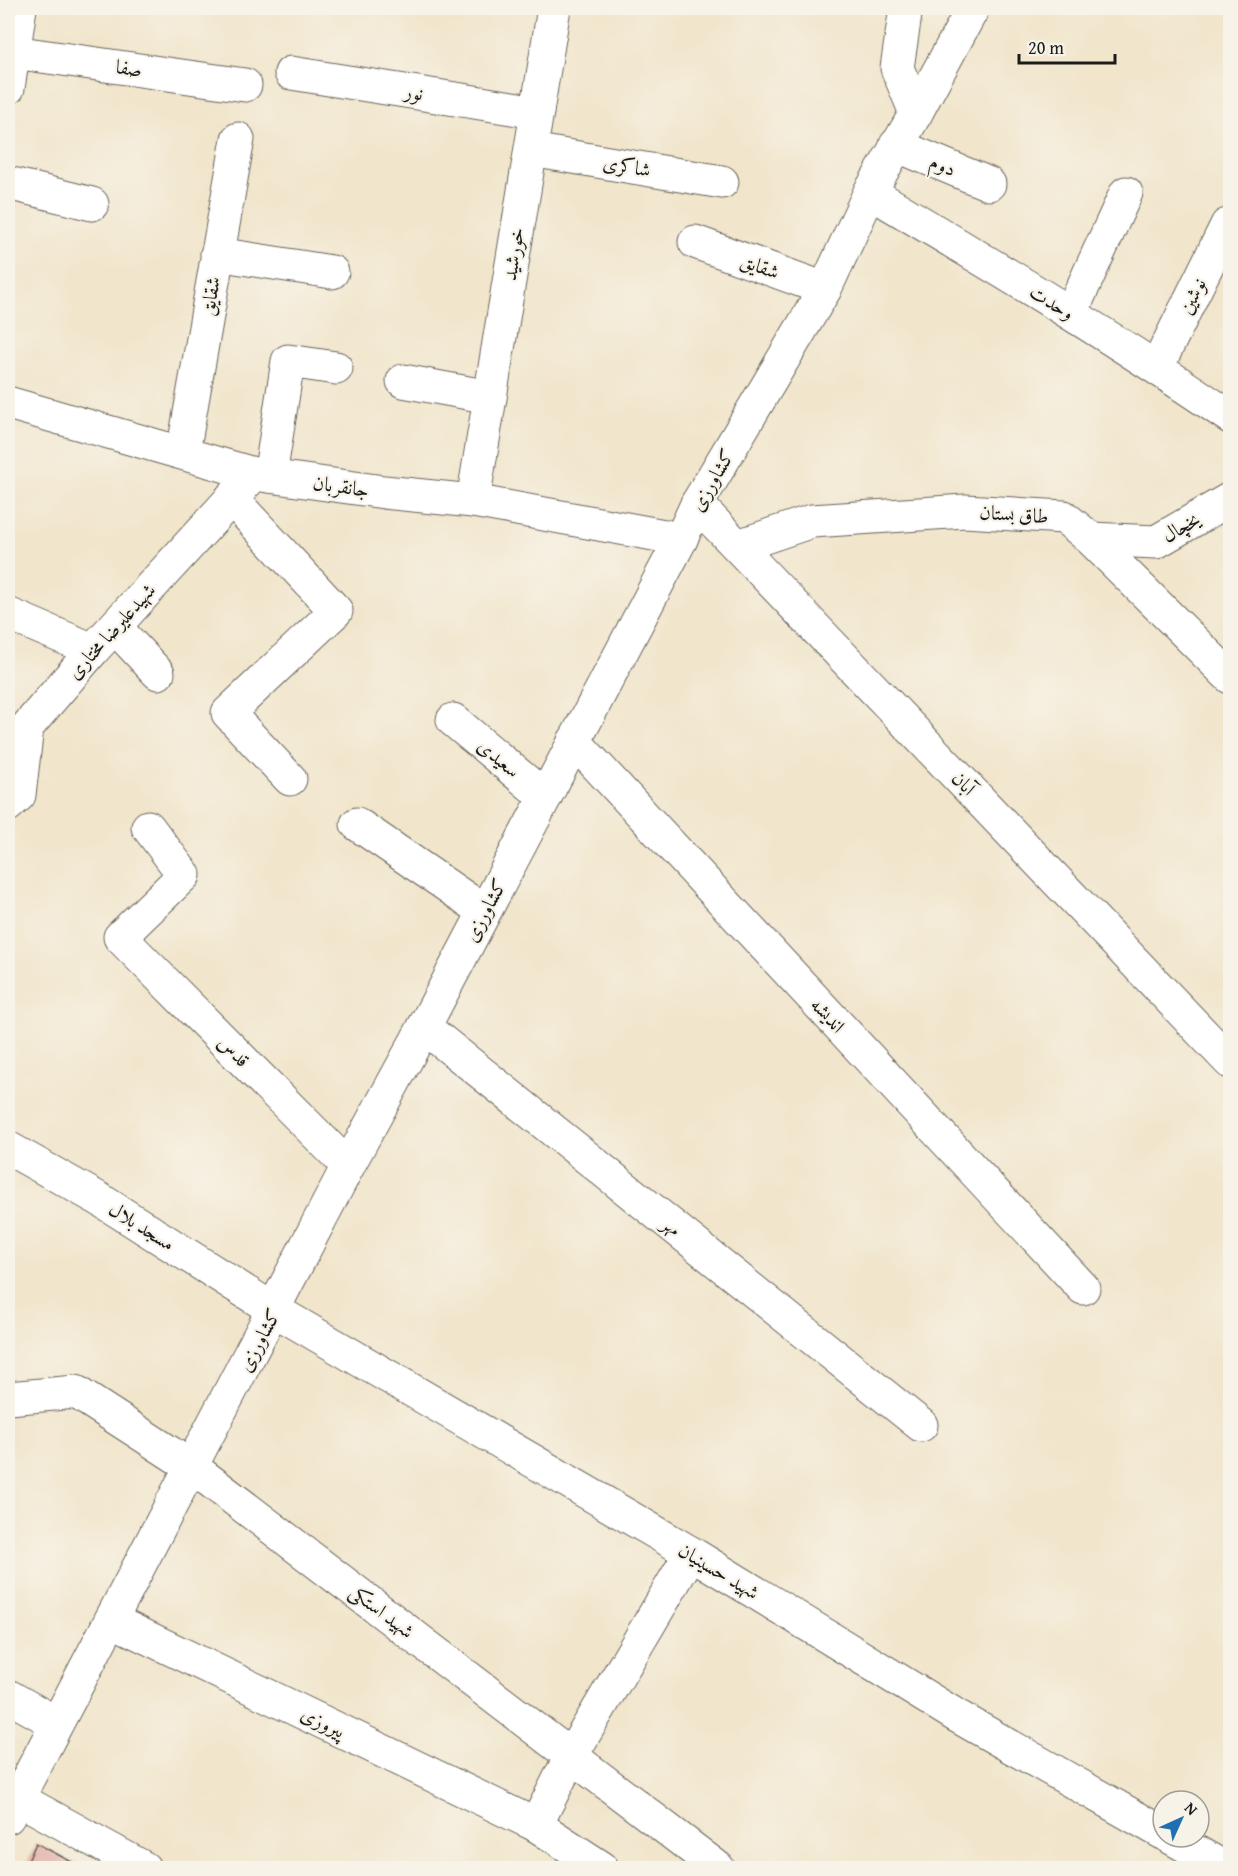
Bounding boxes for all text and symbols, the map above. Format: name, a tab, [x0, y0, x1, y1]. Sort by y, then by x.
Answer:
scale bar	[1019, 27, 1115, 65]
text: 20 m	[1028, 34, 1064, 61]
street label: صفا	[114, 51, 144, 84]
street label: نور	[401, 75, 426, 107]
street label: دوم	[924, 146, 961, 187]
street label: شاکری	[601, 147, 653, 184]
street label: خورشید	[494, 225, 531, 283]
street label: شقایق	[737, 245, 784, 286]
street label: نوشین	[1170, 273, 1213, 319]
street label: شقایق	[192, 274, 227, 318]
street label: وحدت	[1024, 277, 1080, 326]
street label: کشاورزی	[682, 443, 741, 517]
street label: جانقربان	[311, 467, 371, 504]
street label: طاق بستان	[979, 497, 1050, 530]
street label: یخچال	[1156, 504, 1206, 549]
street label: شهیدعلیرضا مختاری	[59, 576, 162, 685]
street label: سعیدی	[472, 731, 527, 784]
street label: آبان	[946, 764, 985, 803]
street label: کشاورزی	[456, 873, 513, 947]
street label: اندیشه	[804, 990, 852, 1039]
street label: قدس	[212, 1028, 257, 1073]
street label: مسجد بلال	[103, 1194, 181, 1257]
street label: مهر	[655, 1208, 689, 1243]
street label: کشاورزی	[230, 1303, 287, 1377]
street label: شهید حسینیان	[673, 1535, 765, 1606]
street label: شهید استکی	[344, 1577, 421, 1645]
street label: پیروزی	[296, 1698, 351, 1746]
north arrow	[1151, 1789, 1211, 1849]
text: N	[1179, 1796, 1204, 1821]

